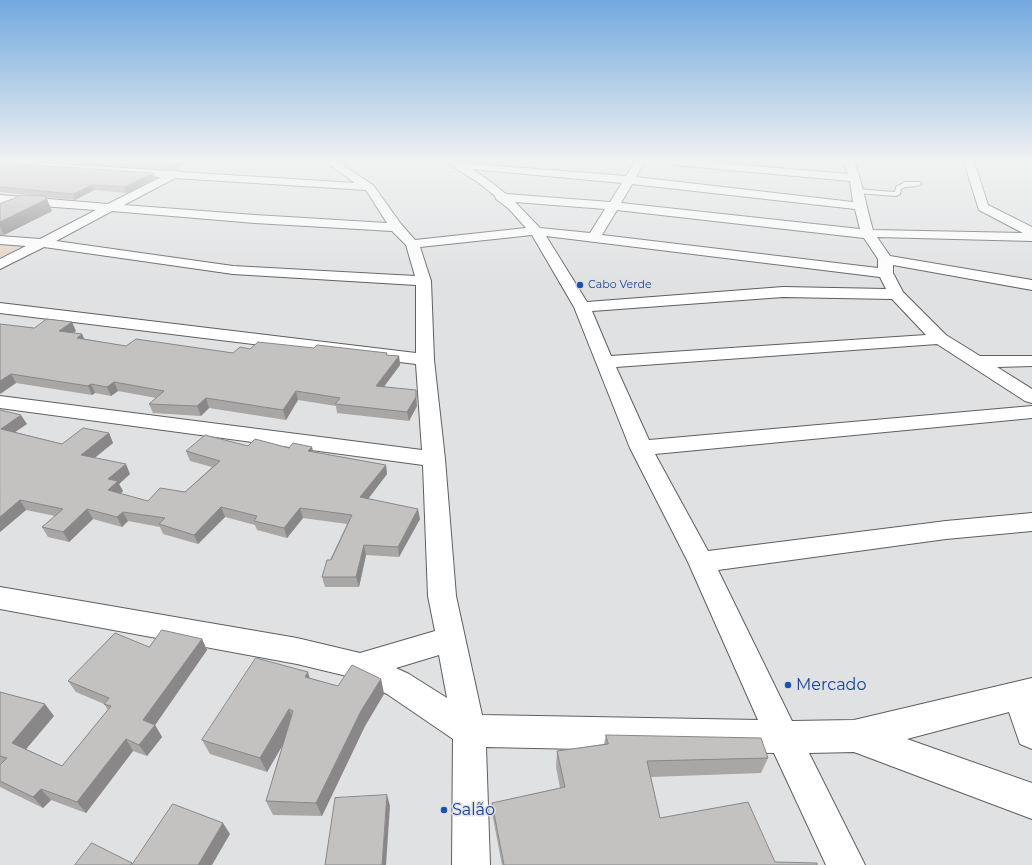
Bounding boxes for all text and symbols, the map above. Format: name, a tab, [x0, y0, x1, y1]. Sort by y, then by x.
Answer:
place label: Cabo Verde	[588, 278, 652, 292]
marker: Cabo Verde	[575, 280, 585, 290]
place label: Mercado	[796, 675, 866, 695]
marker: Mercado	[783, 680, 793, 690]
place label: Salão	[452, 800, 495, 820]
marker: Salão	[439, 805, 449, 815]

